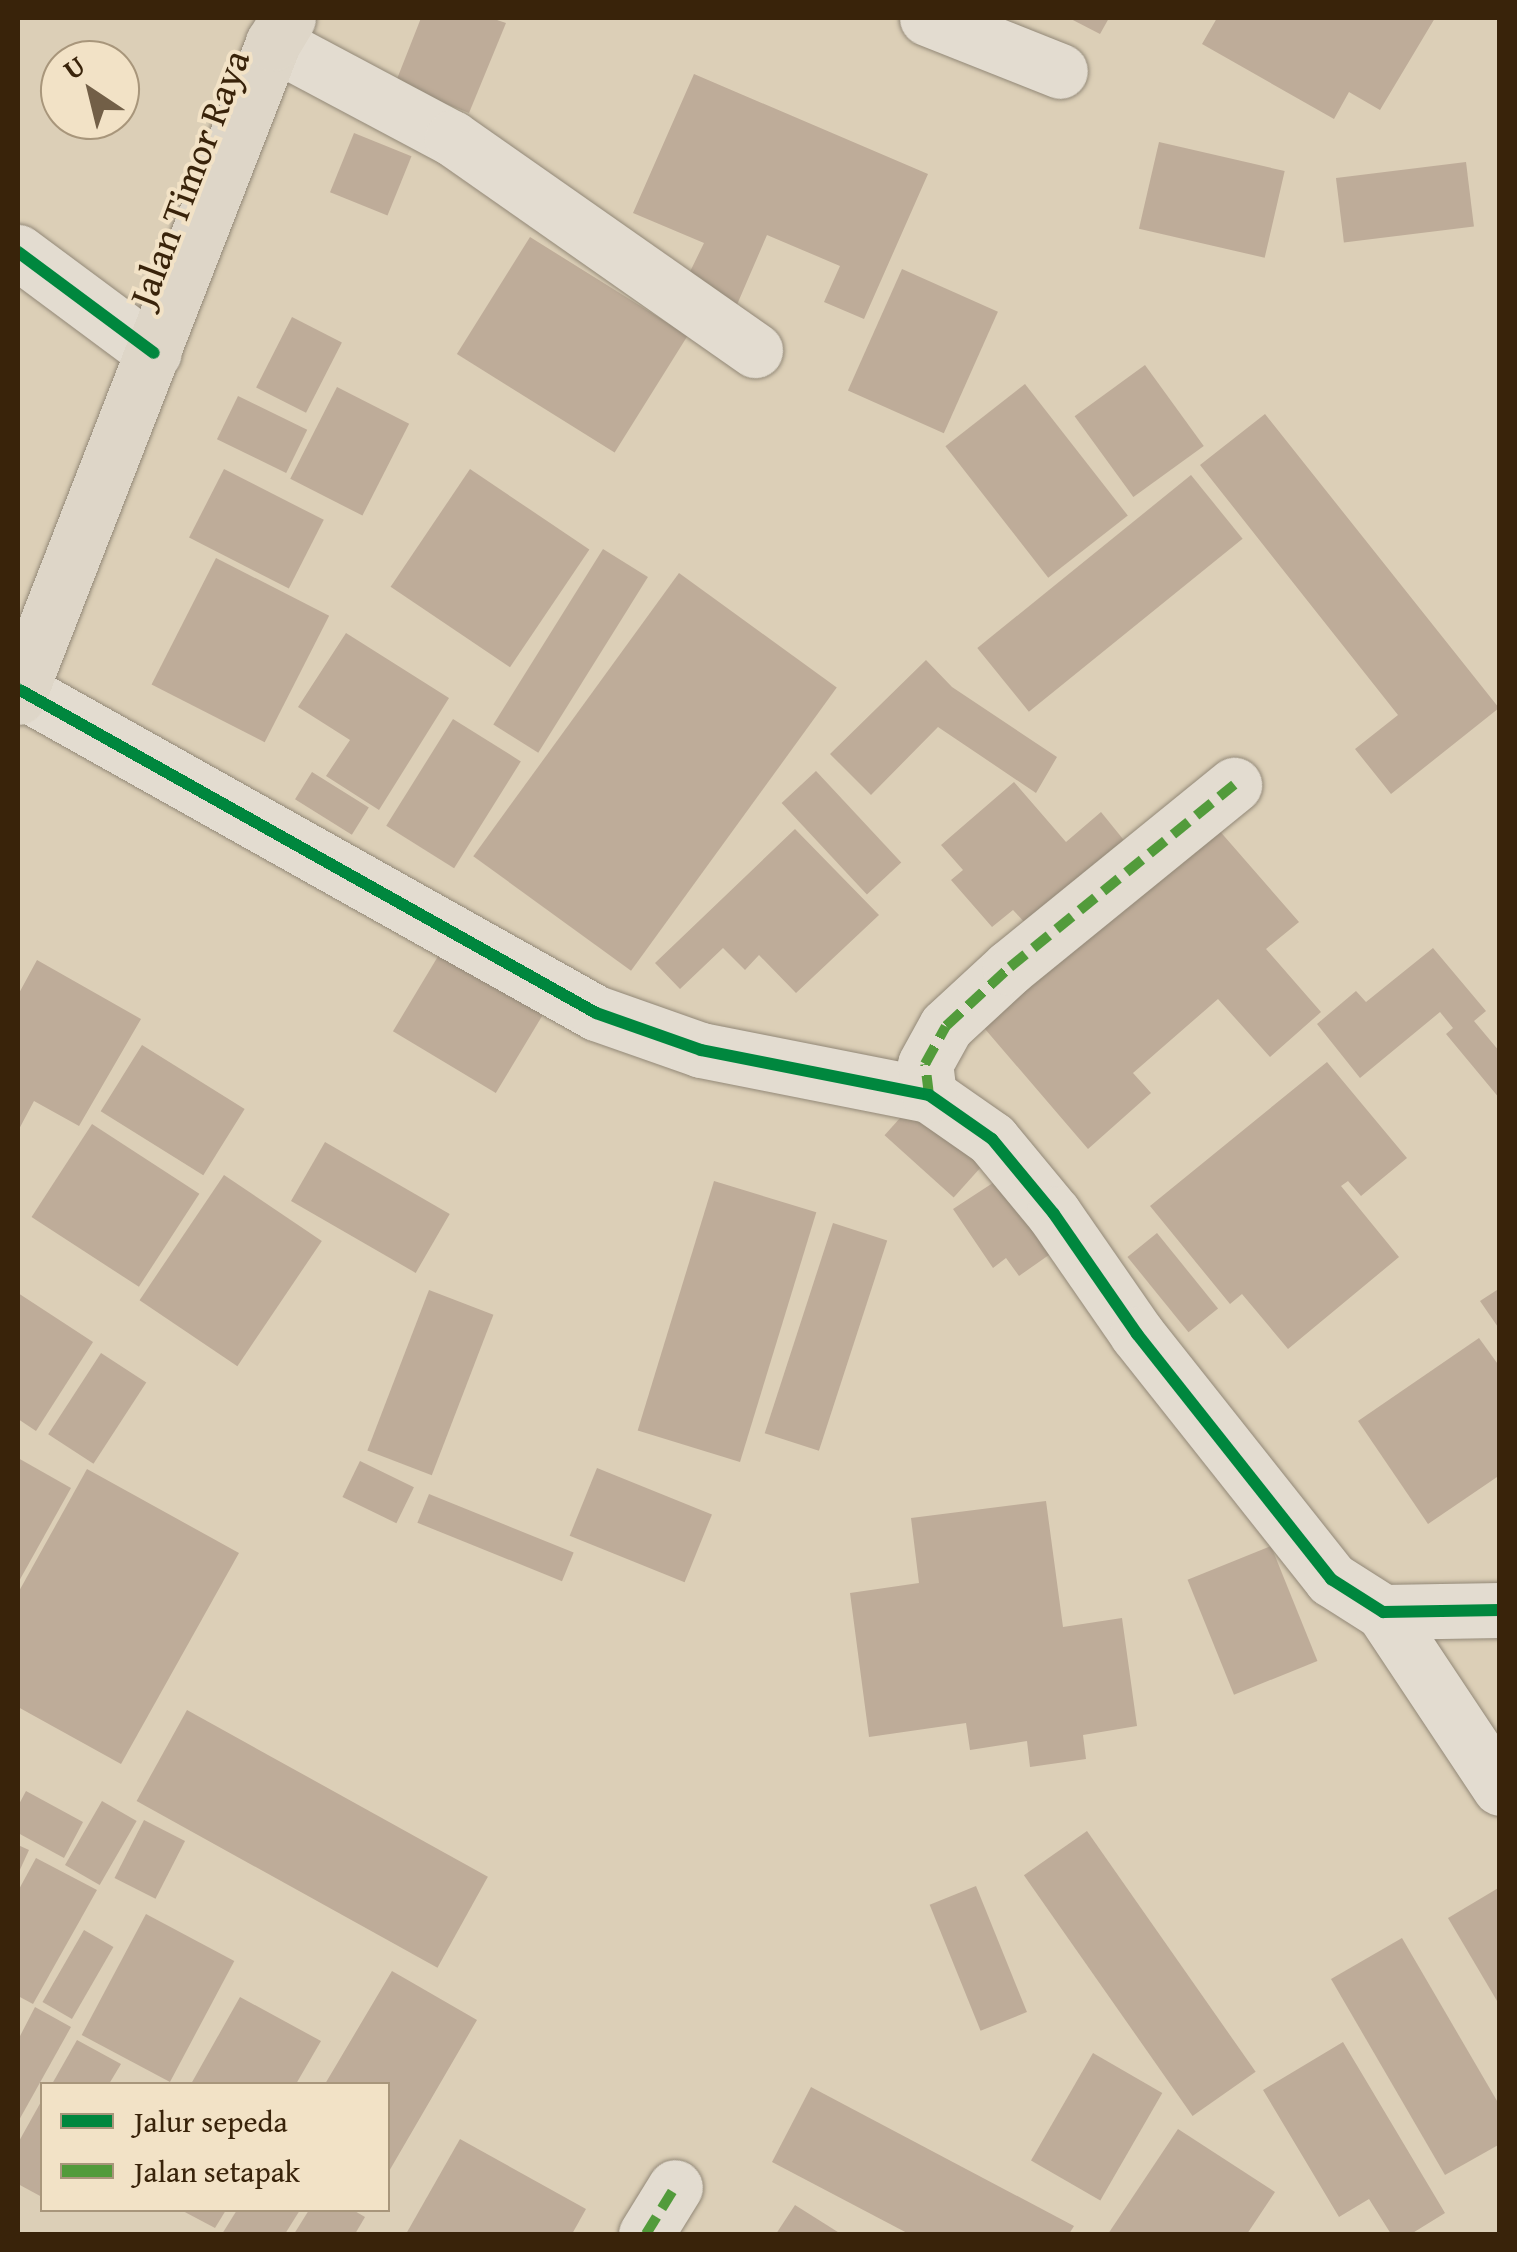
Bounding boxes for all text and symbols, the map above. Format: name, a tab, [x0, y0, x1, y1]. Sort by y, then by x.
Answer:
north arrow	[40, 40, 140, 140]
street label: Jalan Timor Raya	[119, 43, 259, 313]
text: U	[54, 44, 93, 89]
legend	[40, 2082, 390, 2212]
text: Jalur sepeda	[134, 2099, 288, 2143]
text: Jalan setapak	[134, 2149, 300, 2193]

